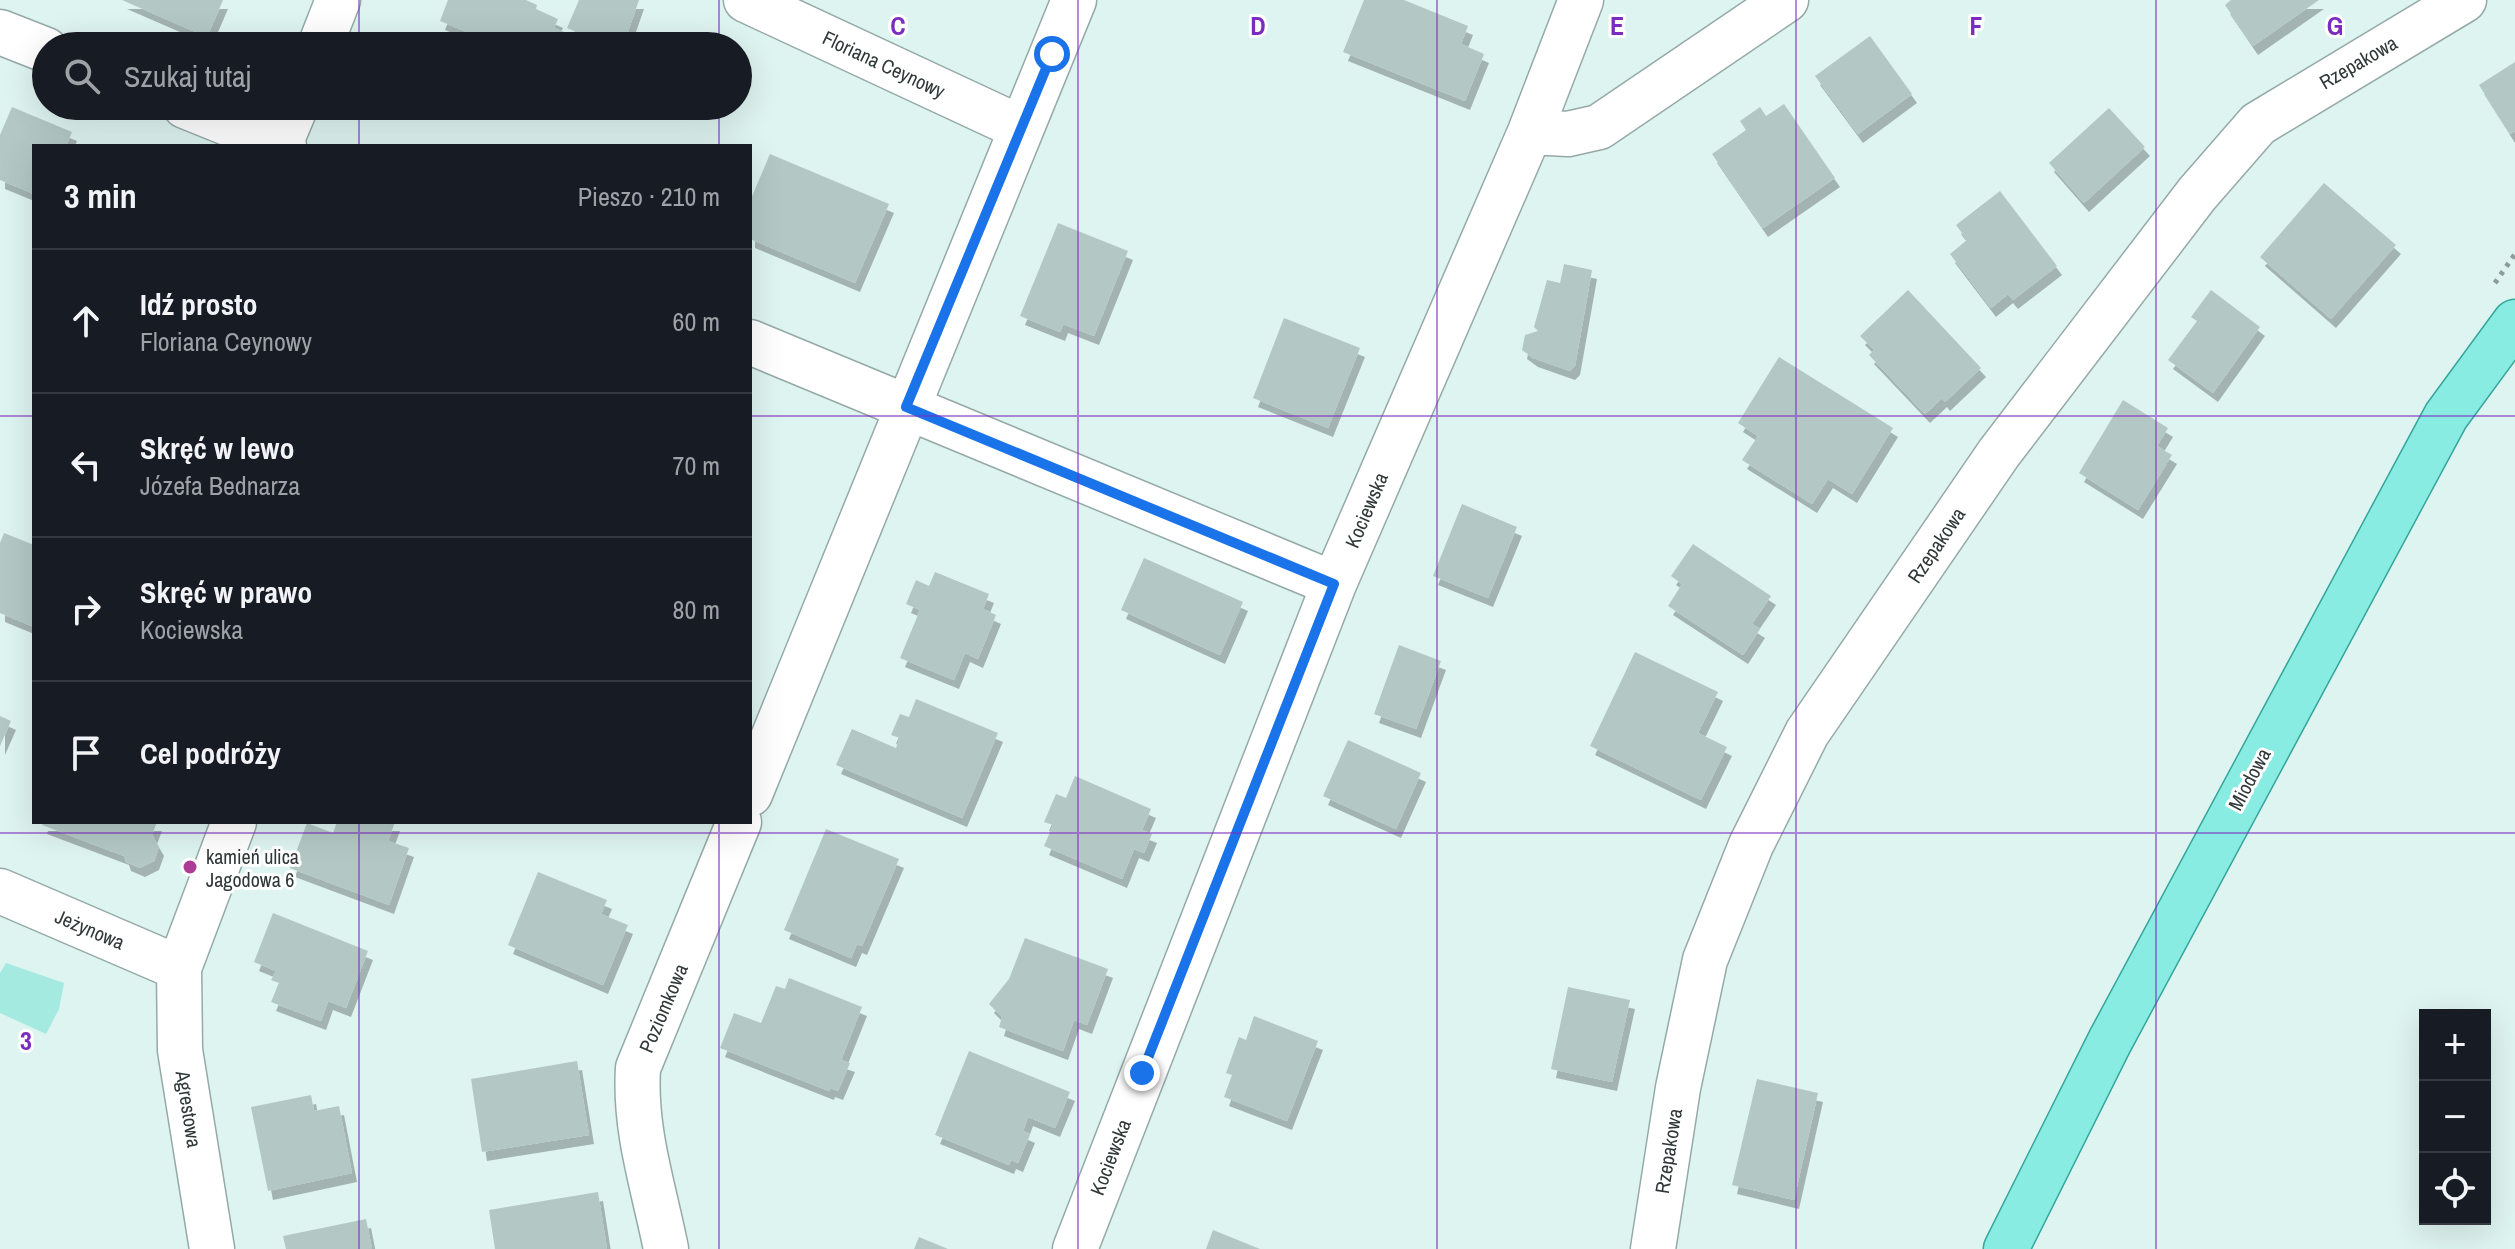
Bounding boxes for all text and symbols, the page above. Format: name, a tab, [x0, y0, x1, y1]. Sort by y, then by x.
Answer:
text: D	[1250, 8, 1266, 43]
text: E	[1610, 8, 1624, 43]
text: F	[1969, 8, 1983, 43]
text: G	[2327, 8, 2343, 43]
street label: Floriana Ceynowy	[819, 25, 949, 103]
street label: Rzepakowa	[2314, 29, 2402, 95]
search box	[32, 32, 752, 120]
route start	[1034, 36, 1070, 72]
icon: search	[60, 54, 104, 98]
text: Szukaj tutaj	[124, 56, 251, 96]
text: 3 min	[64, 173, 137, 219]
text: Pieszo · 210 m	[578, 179, 720, 214]
text: Idź prosto	[140, 284, 258, 324]
icon: ahead	[64, 299, 108, 343]
text: 60 m	[673, 304, 720, 339]
text: Floriana Ceynowy	[140, 324, 312, 359]
text: Skręć w lewo	[140, 428, 295, 468]
icon: left	[64, 443, 108, 487]
text: 70 m	[673, 448, 720, 483]
text: Józefa Bednarza	[140, 468, 300, 503]
street label: Kociewska	[1338, 468, 1394, 552]
street label: Rzepakowa	[1901, 502, 1971, 588]
text: Skręć w prawo	[140, 572, 312, 612]
icon: right	[64, 587, 108, 631]
text: 80 m	[673, 592, 720, 627]
text: Kociewska	[140, 612, 243, 647]
icon: arrive	[64, 731, 108, 775]
text: Cel podróży	[140, 733, 281, 773]
street label: Miodowa	[2221, 743, 2277, 815]
place label: kamień ulica Jagodowa 6	[206, 843, 299, 893]
marker: kamień ulica Jagodowa 6	[181, 858, 199, 876]
street label: Jeżynowa	[51, 902, 129, 956]
street label: Poziomkowa	[632, 960, 694, 1056]
map controls	[2419, 1009, 2491, 1225]
button: +	[2419, 1009, 2491, 1081]
text: 3	[20, 1023, 32, 1058]
route end	[1124, 1055, 1160, 1091]
street label: Agrestowa	[169, 1068, 208, 1149]
button: −	[2419, 1081, 2491, 1153]
street label: Rzepakowa	[1648, 1107, 1688, 1195]
street label: Kociewska	[1083, 1115, 1137, 1199]
button: locate	[2419, 1153, 2491, 1225]

